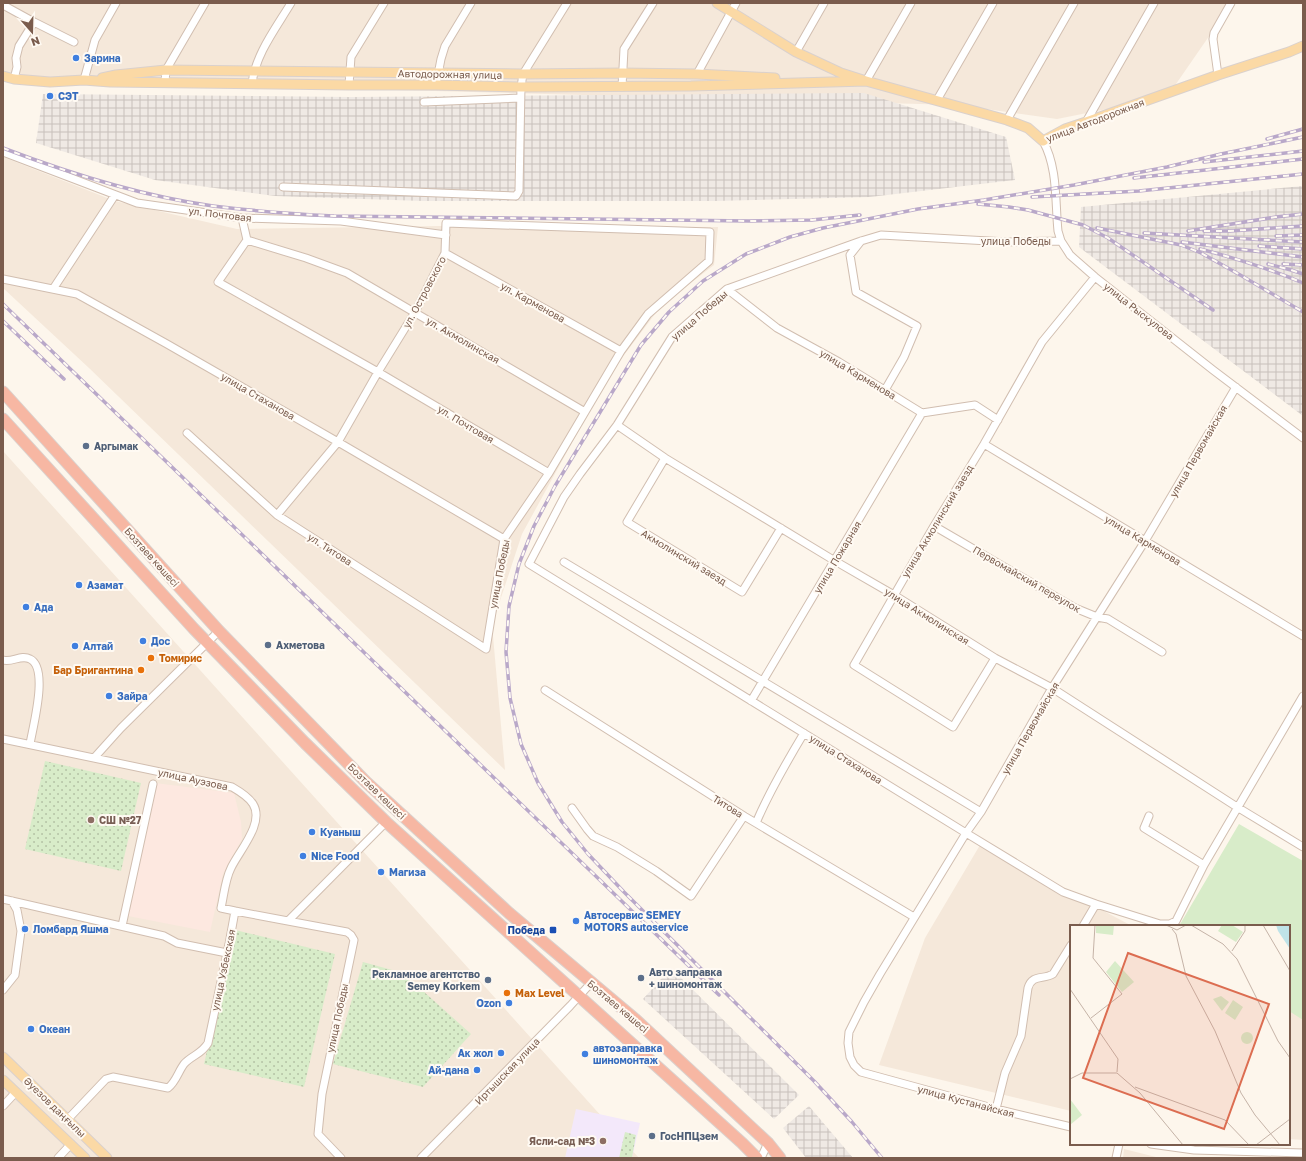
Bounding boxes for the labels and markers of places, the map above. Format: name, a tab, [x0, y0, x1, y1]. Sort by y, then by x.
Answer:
place label: Зарина	[84, 52, 121, 64]
marker: Зарина	[71, 53, 81, 63]
place label: СЭТ	[58, 90, 79, 102]
marker: СЭТ	[45, 91, 55, 101]
place label: Аргымак	[94, 440, 138, 452]
marker: Аргымак	[81, 441, 91, 451]
place label: Азамат	[87, 579, 123, 591]
marker: Азамат	[74, 580, 84, 590]
place label: Ада	[34, 601, 54, 613]
marker: Ада	[21, 602, 31, 612]
place label: Дос	[151, 635, 171, 647]
marker: Дос	[138, 636, 148, 646]
place label: Ахметова	[276, 639, 325, 651]
place label: Алтай	[83, 640, 113, 652]
marker: Ахметова	[263, 640, 273, 650]
marker: Алтай	[70, 641, 80, 651]
place label: Томирис	[159, 652, 202, 664]
marker: Томирис	[146, 653, 156, 663]
place label: Бар Бригантина	[53, 664, 133, 676]
marker: Бар Бригантина	[136, 665, 146, 675]
place label: Зайра	[117, 690, 148, 702]
marker: Зайра	[104, 691, 114, 701]
place label: СШ №27	[99, 814, 142, 826]
marker: СШ №27	[86, 815, 96, 825]
place label: Куаныш	[320, 826, 361, 838]
marker: Куаныш	[307, 827, 317, 837]
place label: Nice Food	[311, 850, 360, 862]
marker: Nice Food	[298, 851, 308, 861]
place label: Магиза	[389, 866, 426, 878]
marker: Магиза	[376, 867, 386, 877]
place label: Автосервис SEMEY MOTORS autoservice	[584, 909, 688, 933]
marker: Автосервис SEMEY MOTORS autoservice	[571, 916, 581, 926]
place label: Ломбард Яшма	[33, 923, 109, 935]
marker: Ломбард Яшма	[20, 924, 30, 934]
place label: Победа	[507, 924, 545, 936]
marker: Победа	[548, 925, 558, 935]
place label: Авто заправка + шиномонтаж	[649, 966, 723, 990]
place label: Рекламное агентство Semey Korkem	[372, 968, 480, 992]
marker: Авто заправка + шиномонтаж	[636, 973, 646, 983]
marker: Рекламное агентство Semey Korkem	[483, 975, 493, 985]
place label: Max Level	[515, 987, 565, 999]
marker: Max Level	[502, 988, 512, 998]
place label: Ozon	[476, 997, 501, 1009]
marker: Ozon	[504, 998, 514, 1008]
place label: Океан	[39, 1023, 70, 1035]
marker: Океан	[26, 1024, 36, 1034]
place label: автозаправка шиномонтаж	[593, 1042, 662, 1066]
place label: Ак жол	[458, 1047, 493, 1059]
marker: Ак жол	[496, 1048, 506, 1058]
marker: автозаправка шиномонтаж	[580, 1049, 590, 1059]
place label: Ай-дана	[428, 1064, 469, 1076]
marker: Ай-дана	[472, 1065, 482, 1075]
place label: ГосНПЦзем	[660, 1130, 718, 1142]
marker: ГосНПЦзем	[647, 1131, 657, 1141]
place label: Ясли-сад №3	[529, 1135, 595, 1147]
marker: Ясли-сад №3	[598, 1136, 608, 1146]

